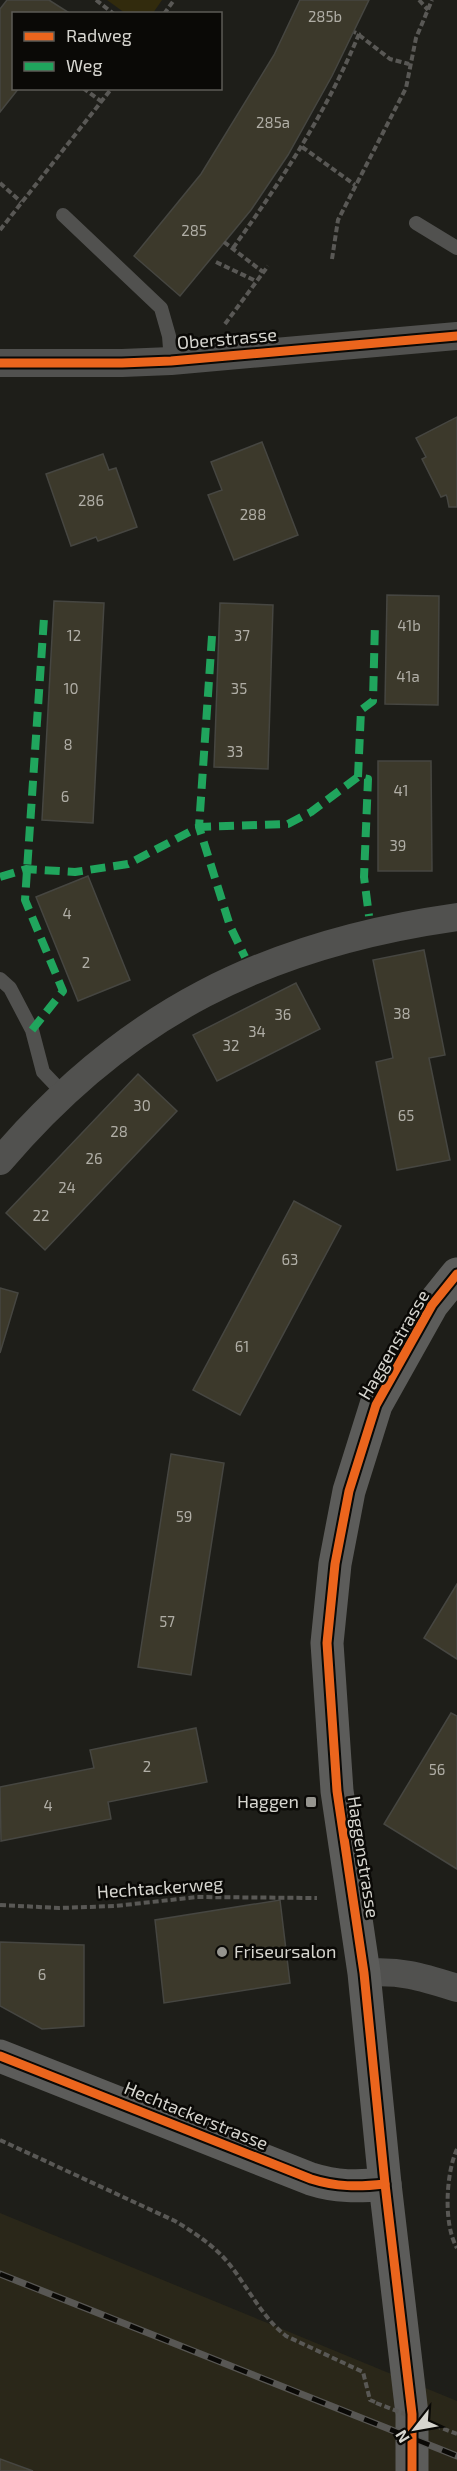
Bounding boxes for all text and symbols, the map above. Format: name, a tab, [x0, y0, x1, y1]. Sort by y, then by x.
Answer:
house number: 285b	[308, 7, 342, 25]
legend	[12, 12, 222, 90]
text: Radweg	[66, 24, 132, 46]
text: Weg	[66, 54, 102, 76]
house number: 285a	[256, 113, 290, 131]
house number: 285	[181, 221, 207, 239]
street label: Oberstrasse	[176, 323, 278, 353]
house number: 286	[78, 491, 104, 509]
house number: 288	[240, 505, 266, 523]
house number: 41b	[397, 616, 421, 634]
house number: 12	[67, 626, 81, 644]
house number: 37	[234, 626, 250, 644]
house number: 41a	[396, 667, 420, 685]
house number: 10	[63, 679, 79, 697]
house number: 35	[231, 679, 247, 697]
house number: 8	[63, 735, 73, 753]
house number: 33	[227, 742, 243, 760]
house number: 41	[393, 781, 409, 799]
house number: 6	[61, 787, 69, 805]
house number: 39	[390, 836, 406, 854]
house number: 4	[62, 904, 72, 922]
house number: 2	[82, 953, 90, 971]
house number: 38	[393, 1004, 411, 1022]
house number: 36	[275, 1005, 291, 1023]
house number: 34	[248, 1022, 266, 1040]
house number: 32	[223, 1036, 239, 1054]
house number: 30	[133, 1096, 151, 1114]
house number: 65	[398, 1106, 414, 1124]
house number: 28	[110, 1122, 128, 1140]
house number: 26	[85, 1149, 103, 1167]
house number: 24	[58, 1178, 76, 1196]
house number: 22	[33, 1206, 49, 1224]
house number: 63	[282, 1250, 298, 1268]
street label: Haggenstrasse	[353, 1286, 433, 1403]
house number: 61	[235, 1337, 249, 1355]
house number: 59	[176, 1507, 192, 1525]
house number: 57	[159, 1612, 175, 1630]
house number: 2	[143, 1757, 151, 1775]
house number: 56	[429, 1760, 445, 1778]
place label: Haggen	[237, 1790, 299, 1812]
street label: Haggenstrasse	[343, 1794, 384, 1919]
marker: Haggen	[304, 1795, 318, 1809]
house number: 4	[43, 1796, 53, 1814]
street label: Hechtackerweg	[96, 1872, 224, 1902]
place label: Friseursalon	[234, 1940, 336, 1962]
marker: Friseursalon	[215, 1945, 229, 1959]
house number: 6	[38, 1965, 46, 1983]
street label: Hechtackerstrasse	[121, 2076, 272, 2154]
north arrow	[385, 2399, 445, 2459]
text: N	[391, 2427, 413, 2447]

